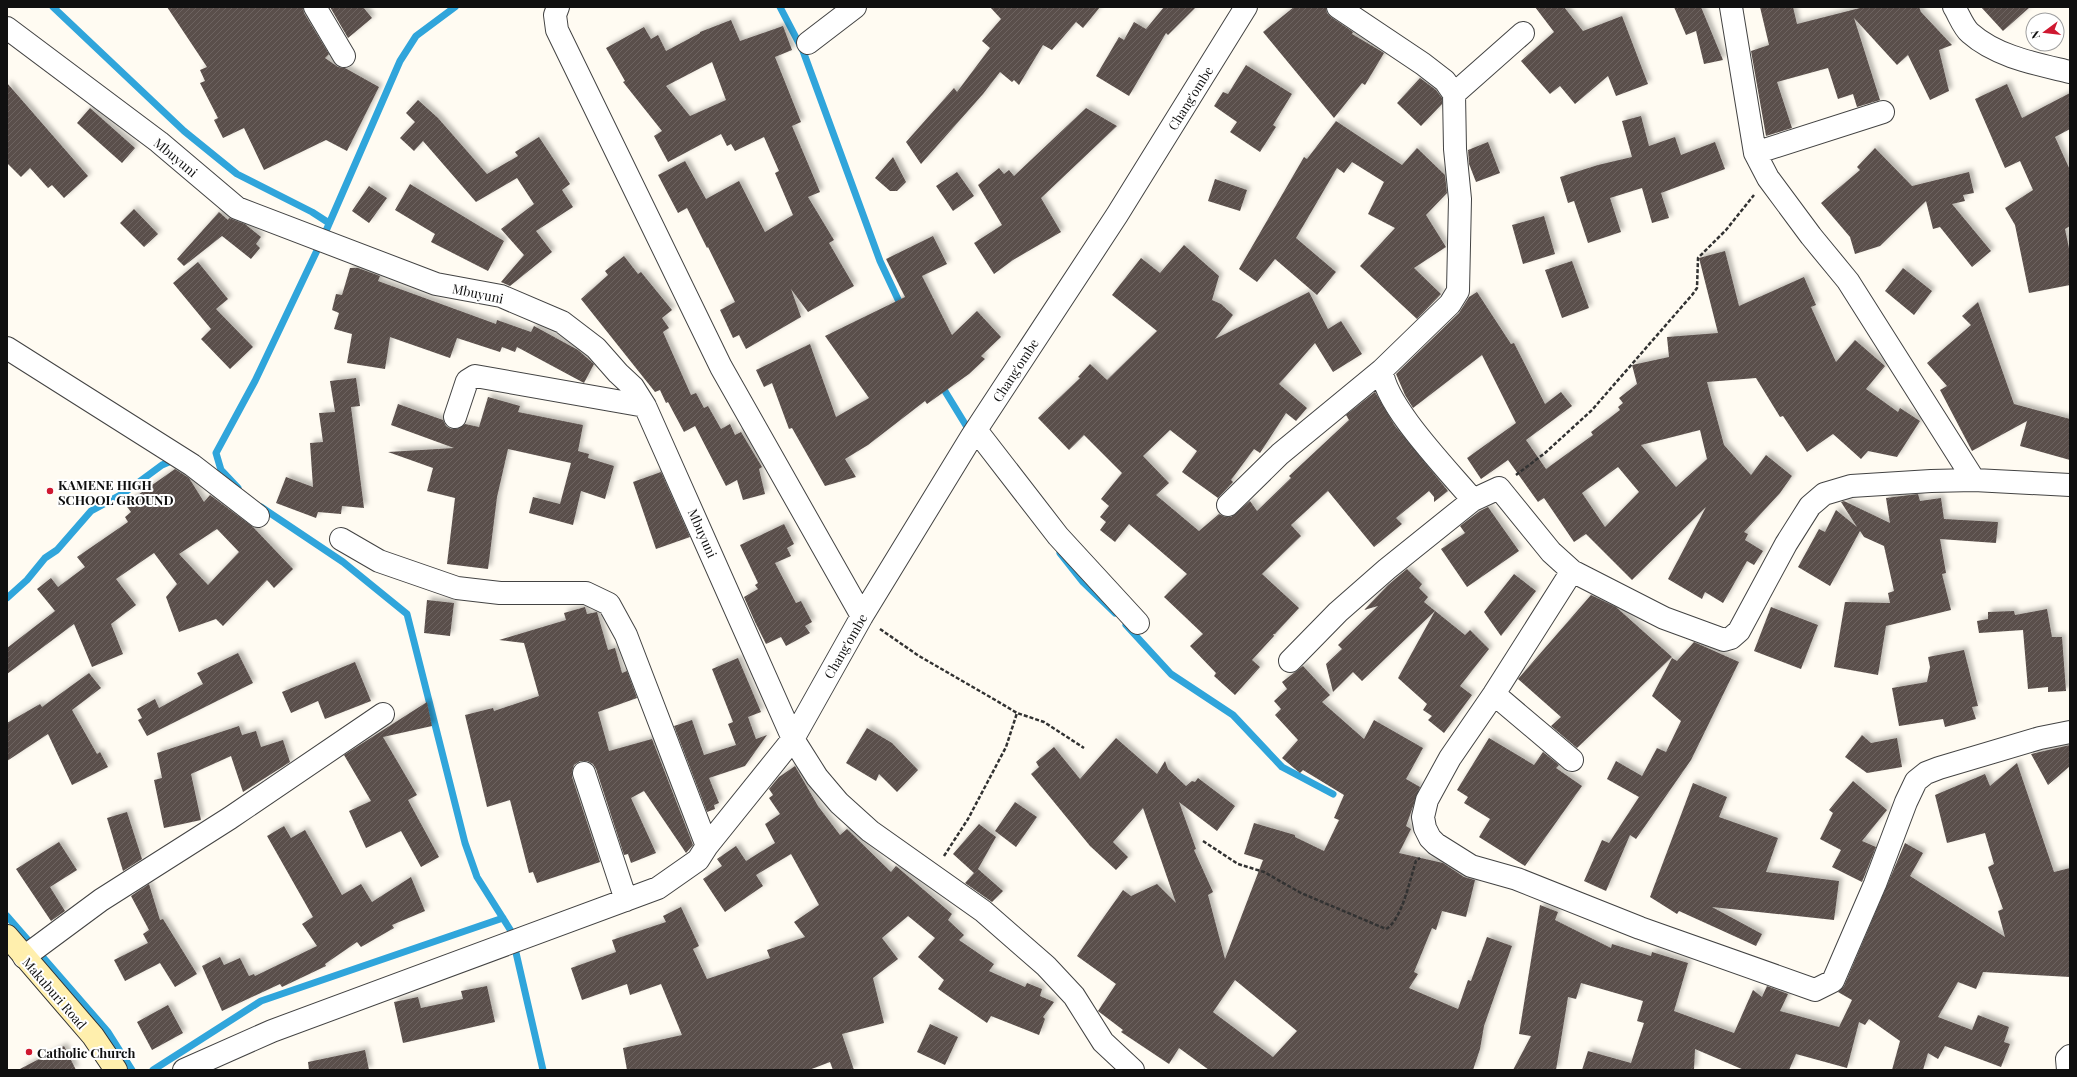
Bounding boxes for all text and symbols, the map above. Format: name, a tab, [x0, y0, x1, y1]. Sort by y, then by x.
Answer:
north arrow	[2025, 12, 2065, 52]
text: N	[2027, 29, 2043, 40]
street label: Chang'ombe	[1164, 62, 1217, 133]
street label: Mbuyuni	[151, 134, 201, 180]
street label: Mbuyuni	[451, 279, 505, 307]
street label: Chang'ombe	[988, 335, 1042, 405]
place label: KAMENE HIGH SCHOOL GROUND	[58, 476, 174, 508]
marker: KAMENE HIGH SCHOOL GROUND	[45, 486, 55, 496]
street label: Mbuyuni	[685, 506, 721, 560]
street label: Chang'ombe	[820, 610, 871, 682]
street label: Makuburi Road	[19, 954, 91, 1033]
place label: Catholic Church	[37, 1044, 135, 1061]
marker: Catholic Church	[24, 1047, 34, 1057]

